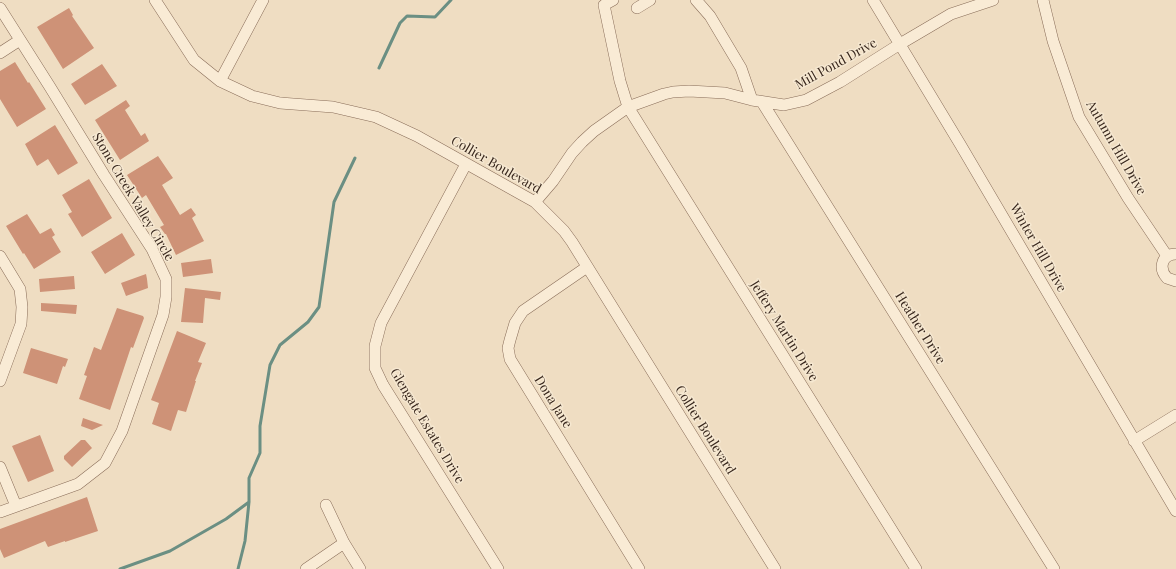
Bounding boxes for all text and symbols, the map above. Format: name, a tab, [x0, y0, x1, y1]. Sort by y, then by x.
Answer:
street label: Mill Pond Drive	[793, 35, 879, 93]
street label: Autumn Hill Drive	[1083, 98, 1149, 198]
street label: Stone Creek Valley Circle	[89, 130, 177, 264]
street label: Collier Boulevard	[448, 133, 544, 197]
street label: Winter Hill Drive	[1006, 201, 1070, 295]
street label: Jeffery Martin Drive	[747, 278, 821, 384]
street label: Heather Drive	[892, 289, 948, 367]
street label: Glengate Estates Drive	[386, 366, 468, 486]
street label: Dona Jane	[531, 373, 575, 431]
street label: Collier Boulevard	[671, 383, 739, 477]

